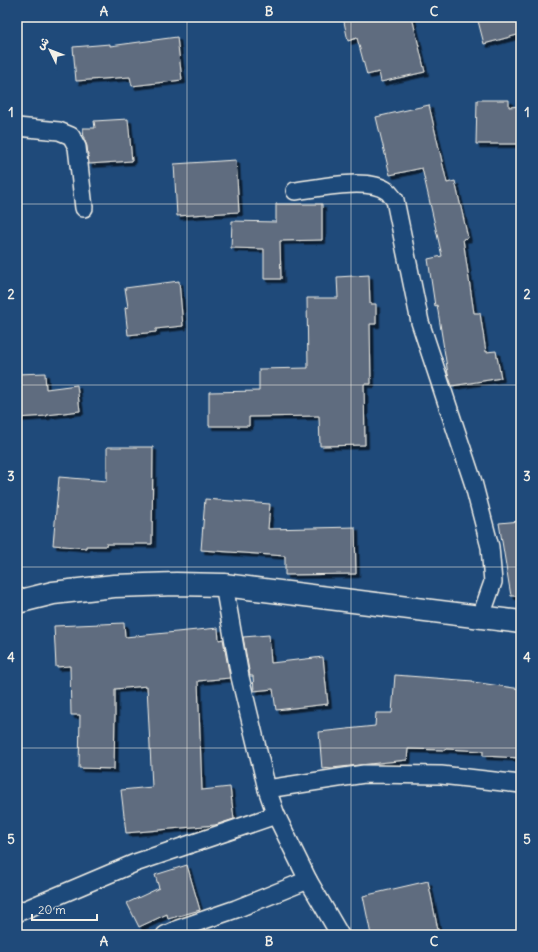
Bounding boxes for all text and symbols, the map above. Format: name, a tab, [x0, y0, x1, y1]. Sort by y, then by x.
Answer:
text: A	[100, 3, 109, 20]
text: B	[265, 3, 274, 20]
text: C	[430, 3, 439, 20]
north arrow	[30, 30, 70, 70]
text: ش	[33, 34, 52, 52]
text: 1	[8, 104, 14, 121]
text: 1	[524, 104, 530, 121]
text: 2	[7, 286, 15, 303]
text: 2	[523, 286, 531, 303]
text: 3	[7, 468, 15, 485]
text: 3	[523, 468, 531, 485]
text: 4	[7, 649, 15, 666]
text: 4	[523, 649, 531, 666]
text: 5	[7, 831, 15, 848]
text: 5	[523, 831, 531, 848]
scale bar	[32, 896, 97, 922]
text: 20 m	[38, 902, 66, 917]
text: A	[100, 933, 109, 950]
text: B	[265, 933, 274, 950]
text: C	[430, 933, 439, 950]

